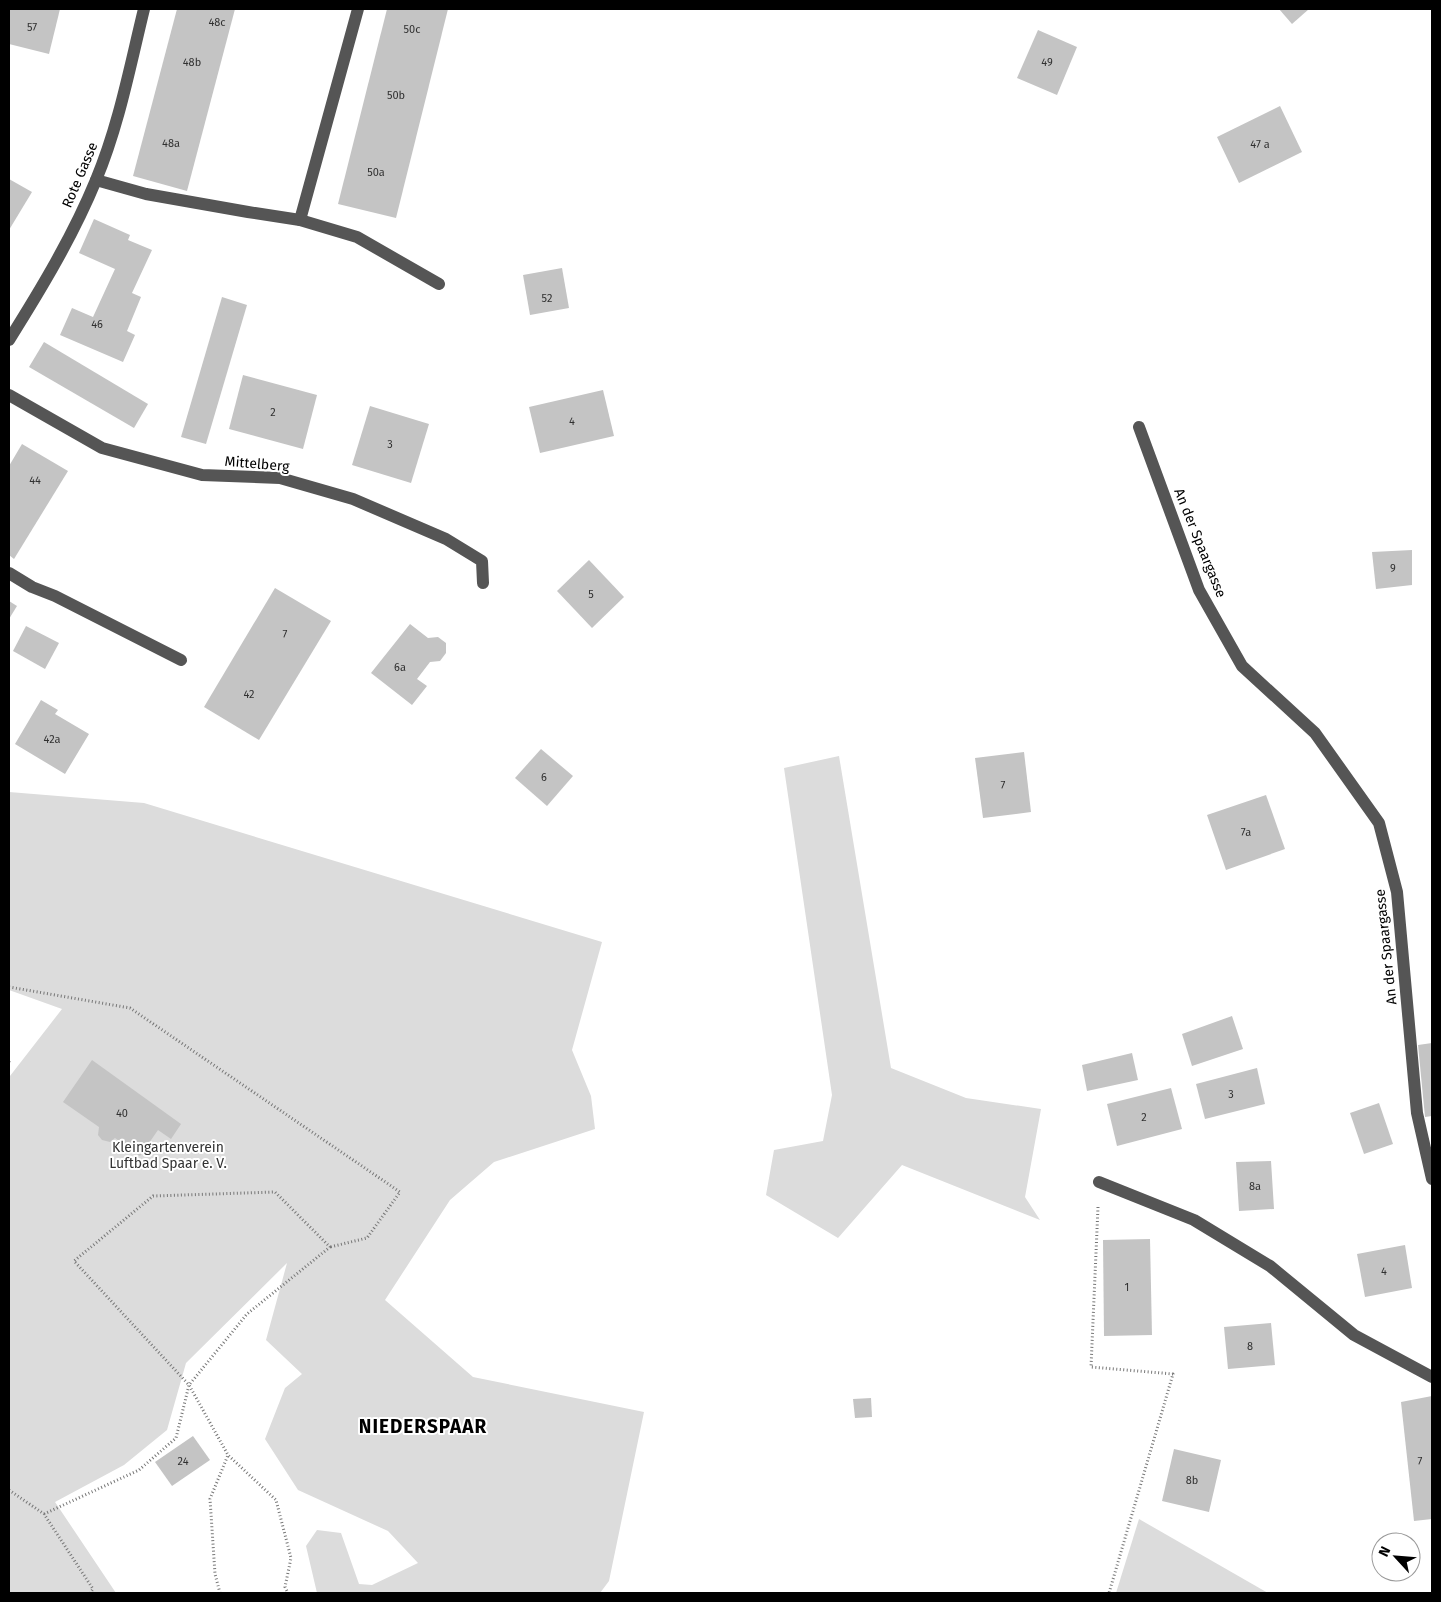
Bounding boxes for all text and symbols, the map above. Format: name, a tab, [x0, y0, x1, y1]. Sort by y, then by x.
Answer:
house number: 48c	[208, 16, 226, 29]
house number: 57	[27, 21, 37, 34]
house number: 50c	[404, 23, 420, 36]
house number: 48b	[183, 56, 201, 69]
house number: 49	[1041, 56, 1053, 69]
house number: 50b	[387, 89, 405, 102]
house number: 48a	[162, 137, 180, 150]
house number: 47 a	[1250, 138, 1270, 151]
street label: Rote Gasse	[59, 140, 101, 210]
house number: 50a	[367, 166, 385, 179]
house number: 52	[542, 292, 552, 305]
house number: 46	[91, 318, 103, 331]
house number: 2	[270, 406, 276, 419]
house number: 4	[569, 415, 575, 428]
house number: 3	[387, 438, 393, 451]
street label: Mittelberg	[224, 453, 291, 475]
house number: 44	[29, 474, 41, 487]
street label: An der Spaargasse	[1170, 486, 1230, 600]
house number: 9	[1390, 562, 1396, 575]
house number: 5	[588, 588, 594, 601]
house number: 7	[283, 628, 288, 641]
house number: 6a	[394, 661, 406, 674]
house number: 42	[243, 688, 255, 701]
house number: 42a	[44, 733, 60, 746]
house number: 6	[541, 771, 547, 784]
house number: 7	[1001, 779, 1006, 792]
house number: 7a	[1241, 826, 1251, 839]
street label: An der Spaargasse	[1371, 888, 1401, 1006]
house number: 3	[1228, 1088, 1234, 1101]
house number: 40	[116, 1107, 128, 1120]
house number: 2	[1141, 1111, 1147, 1124]
park label: Kleingartenverein Luftbad Spaar e. V.	[109, 1139, 227, 1172]
house number: 8a	[1249, 1180, 1261, 1193]
house number: 4	[1381, 1265, 1387, 1278]
house number: 1	[1125, 1281, 1129, 1294]
house number: 8	[1247, 1340, 1253, 1353]
district label: NIEDERSPAAR	[359, 1415, 487, 1438]
house number: 24	[178, 1455, 189, 1468]
house number: 7	[1418, 1455, 1423, 1468]
house number: 8b	[1186, 1474, 1198, 1487]
north arrow	[1371, 1532, 1421, 1582]
text: N	[1375, 1544, 1394, 1559]

